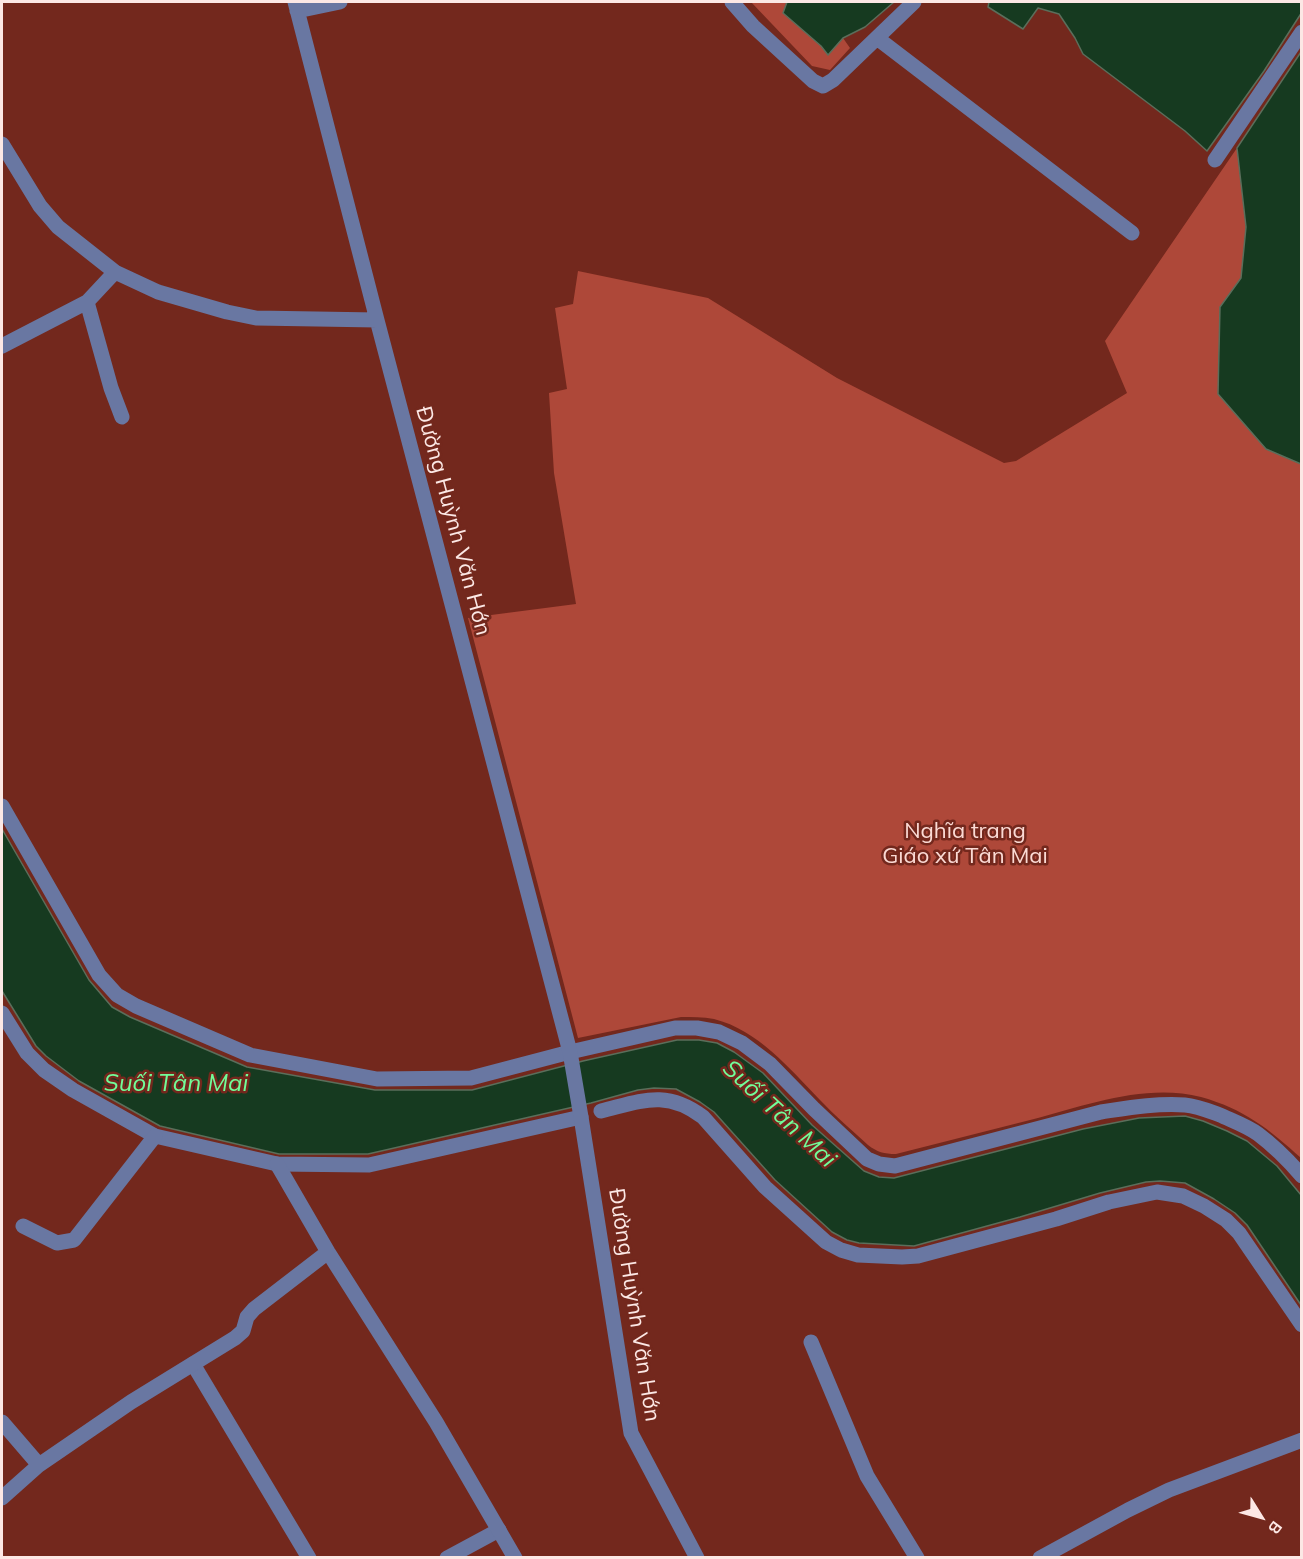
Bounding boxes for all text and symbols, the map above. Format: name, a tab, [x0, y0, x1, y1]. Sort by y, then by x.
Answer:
street label: Đường Huỳnh Văn Hớn	[410, 404, 496, 638]
park label: Nghĩa trang Giáo xứ Tân Mai	[882, 818, 1048, 870]
water label: Suối Tân Mai	[716, 1054, 842, 1174]
water label: Suối Tân Mai	[104, 1070, 248, 1098]
street label: Đường Huỳnh Văn Hớn	[603, 1186, 665, 1424]
north arrow	[1231, 1487, 1291, 1547]
text: B	[1264, 1517, 1287, 1538]

